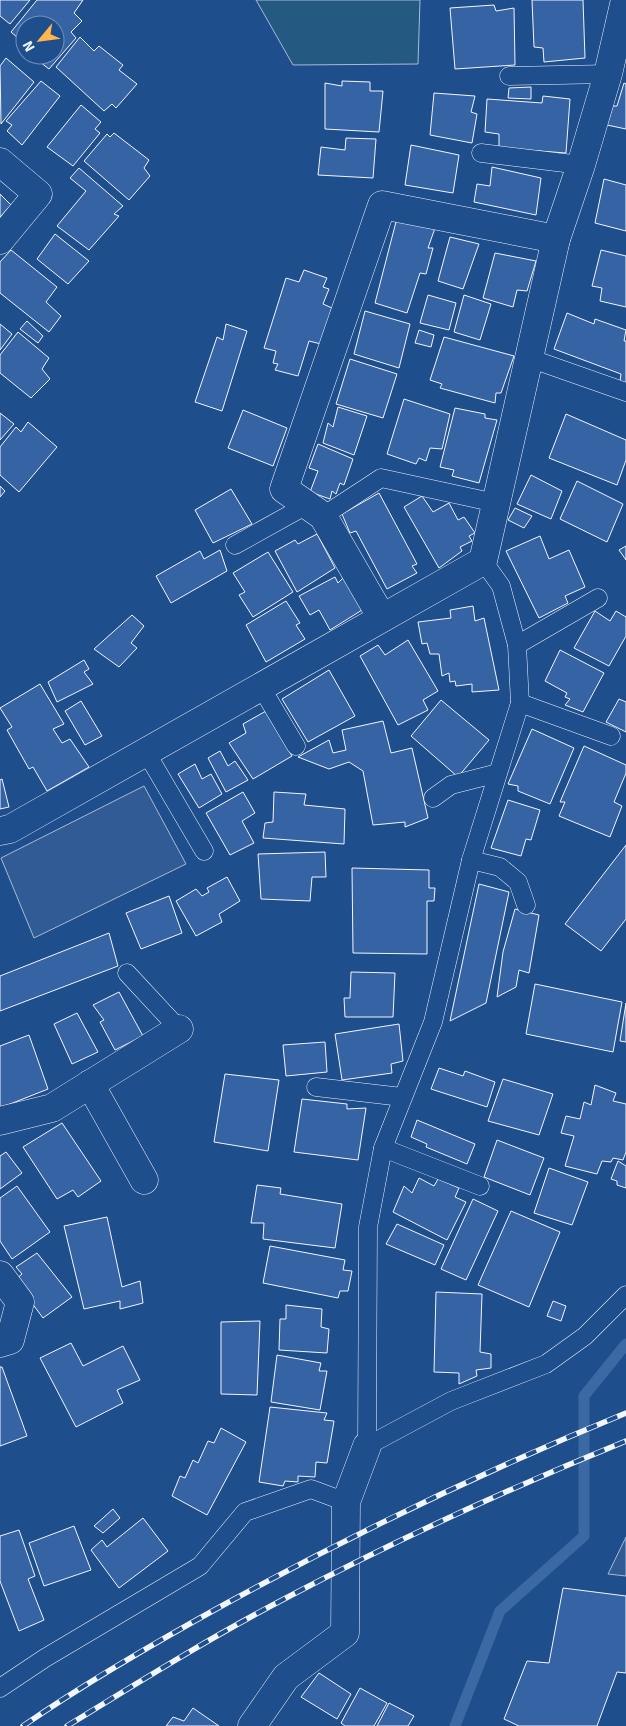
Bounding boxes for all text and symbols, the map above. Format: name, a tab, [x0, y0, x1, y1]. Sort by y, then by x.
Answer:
north arrow	[15, 15, 65, 65]
text: N	[19, 38, 39, 54]

